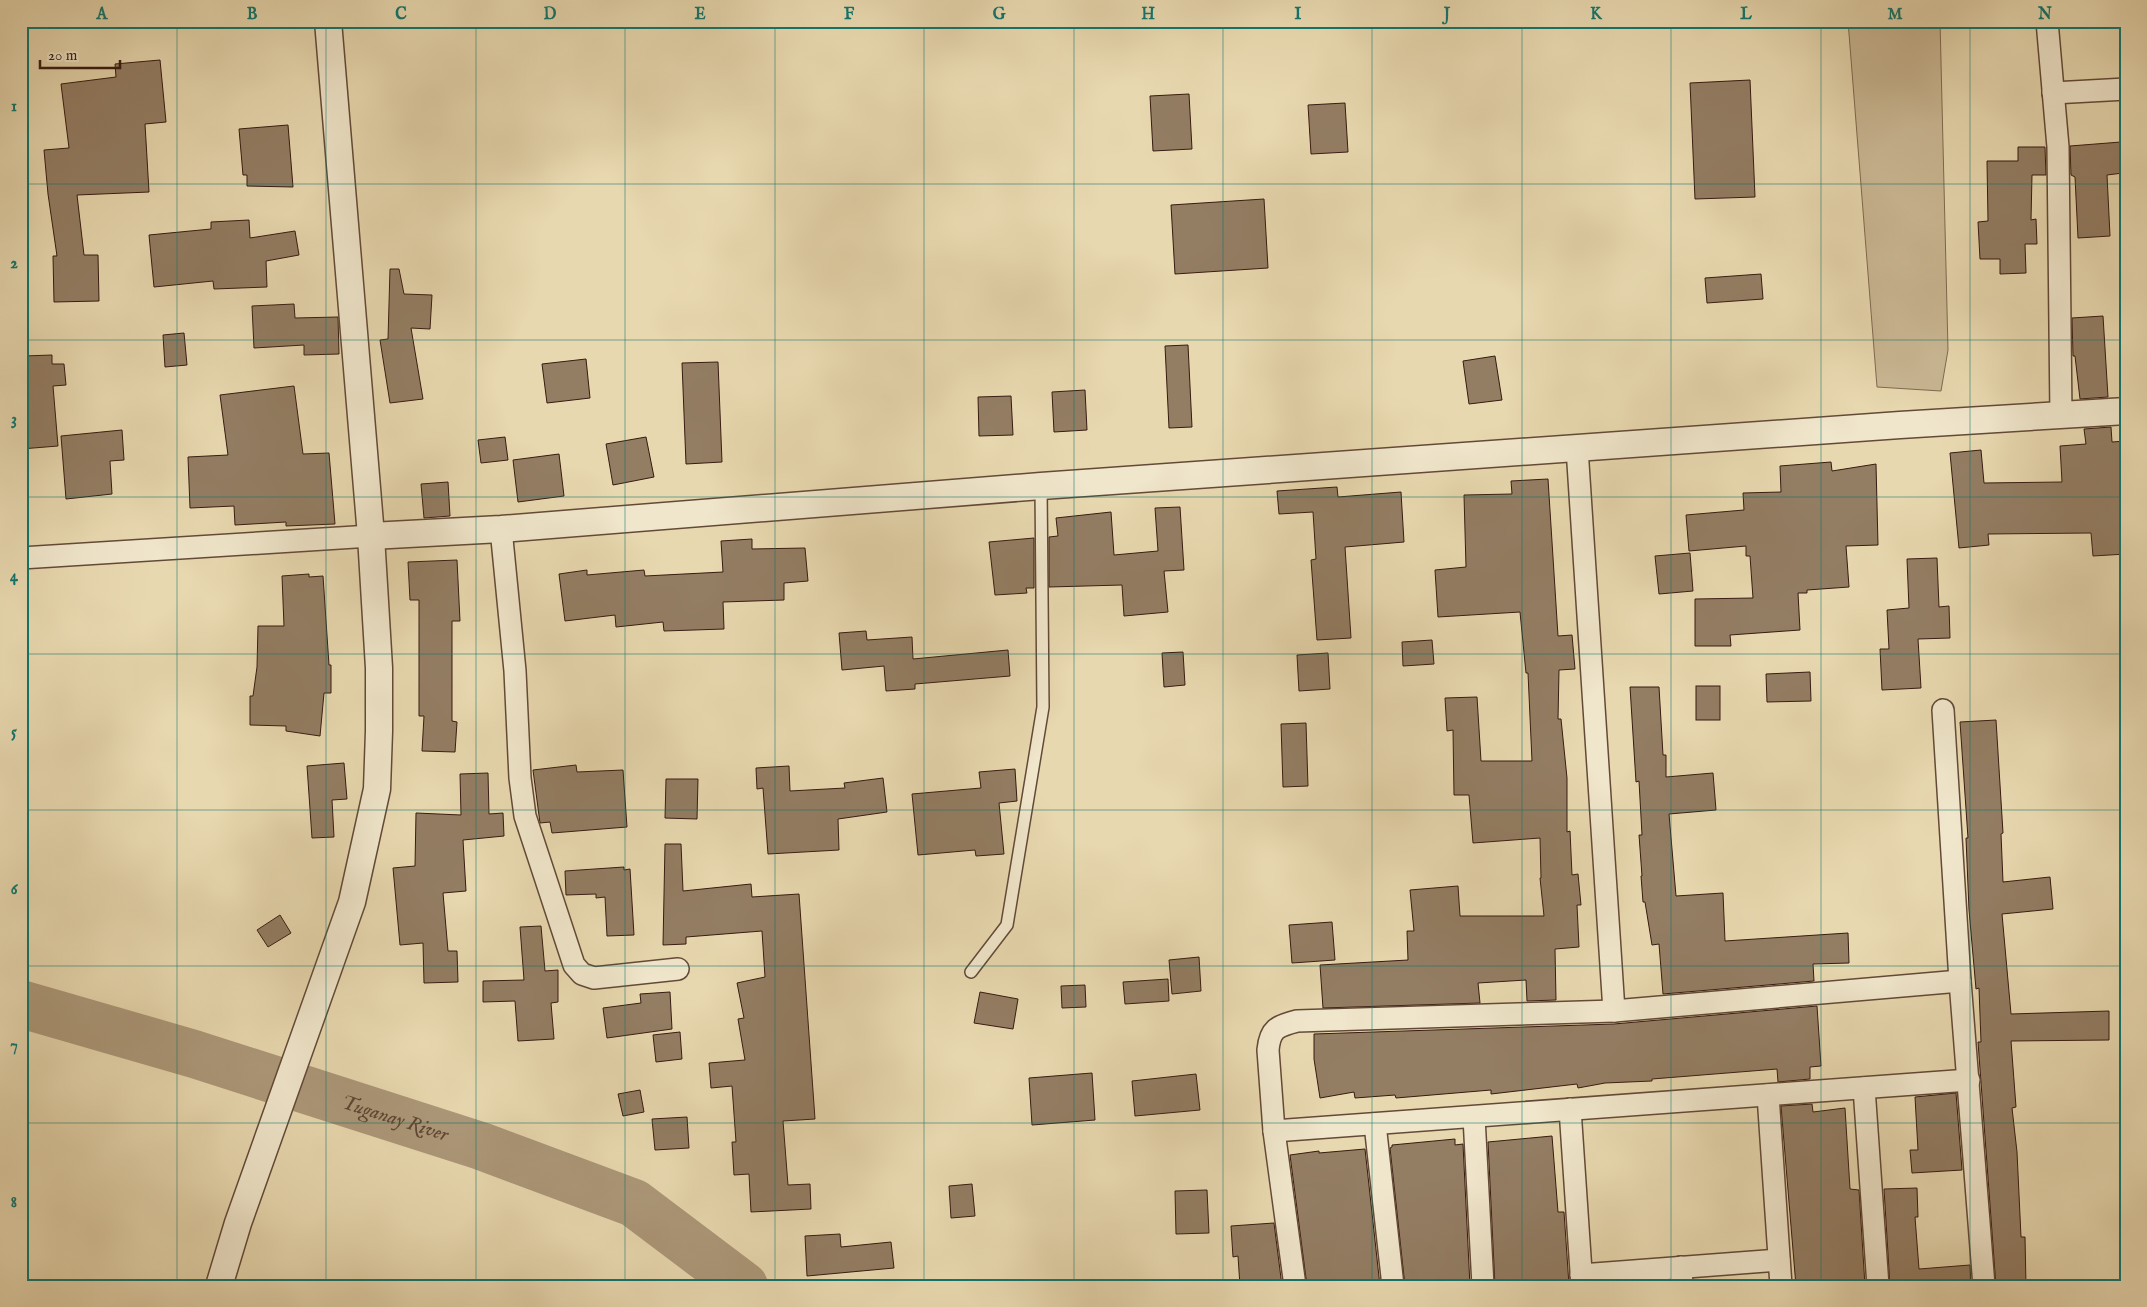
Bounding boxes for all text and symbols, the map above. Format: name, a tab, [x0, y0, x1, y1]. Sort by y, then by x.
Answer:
text: A	[96, 5, 109, 25]
text: B	[247, 5, 258, 25]
text: C	[395, 5, 407, 25]
text: D	[544, 5, 557, 25]
text: E	[694, 5, 706, 25]
text: F	[844, 5, 855, 25]
text: G	[993, 5, 1006, 25]
text: H	[1141, 5, 1155, 25]
text: I	[1295, 5, 1302, 25]
text: J	[1442, 5, 1451, 25]
text: K	[1590, 5, 1603, 25]
text: L	[1740, 5, 1752, 25]
text: M	[1887, 5, 1903, 25]
text: N	[2037, 5, 2052, 25]
scale bar	[40, 38, 120, 70]
text: 20 m	[48, 46, 78, 65]
text: 1	[11, 97, 17, 117]
text: 2	[10, 254, 18, 274]
text: 3	[11, 410, 17, 430]
text: 4	[10, 567, 19, 587]
text: 5	[11, 723, 17, 743]
text: 6	[11, 880, 19, 900]
text: 7	[10, 1036, 18, 1056]
water label: Tuganay River	[338, 1090, 453, 1148]
text: 8	[11, 1193, 17, 1213]

